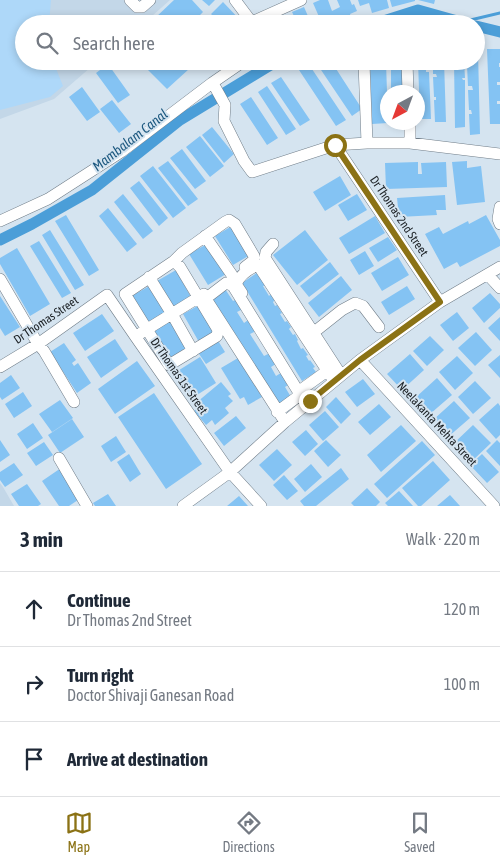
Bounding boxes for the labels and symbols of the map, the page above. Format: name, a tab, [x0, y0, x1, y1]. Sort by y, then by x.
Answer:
north arrow	[380, 85, 425, 130]
water label: Mambalam Canal	[89, 106, 171, 174]
route start	[324, 134, 347, 157]
street label: Dr Thomas 2nd Street	[367, 173, 431, 259]
street label: Dr Thomas Street	[11, 293, 81, 347]
street label: Dr Thomas 1st Street	[148, 335, 211, 417]
street label: Neelakanta Mehta Street	[394, 379, 480, 470]
route end	[299, 390, 322, 413]

